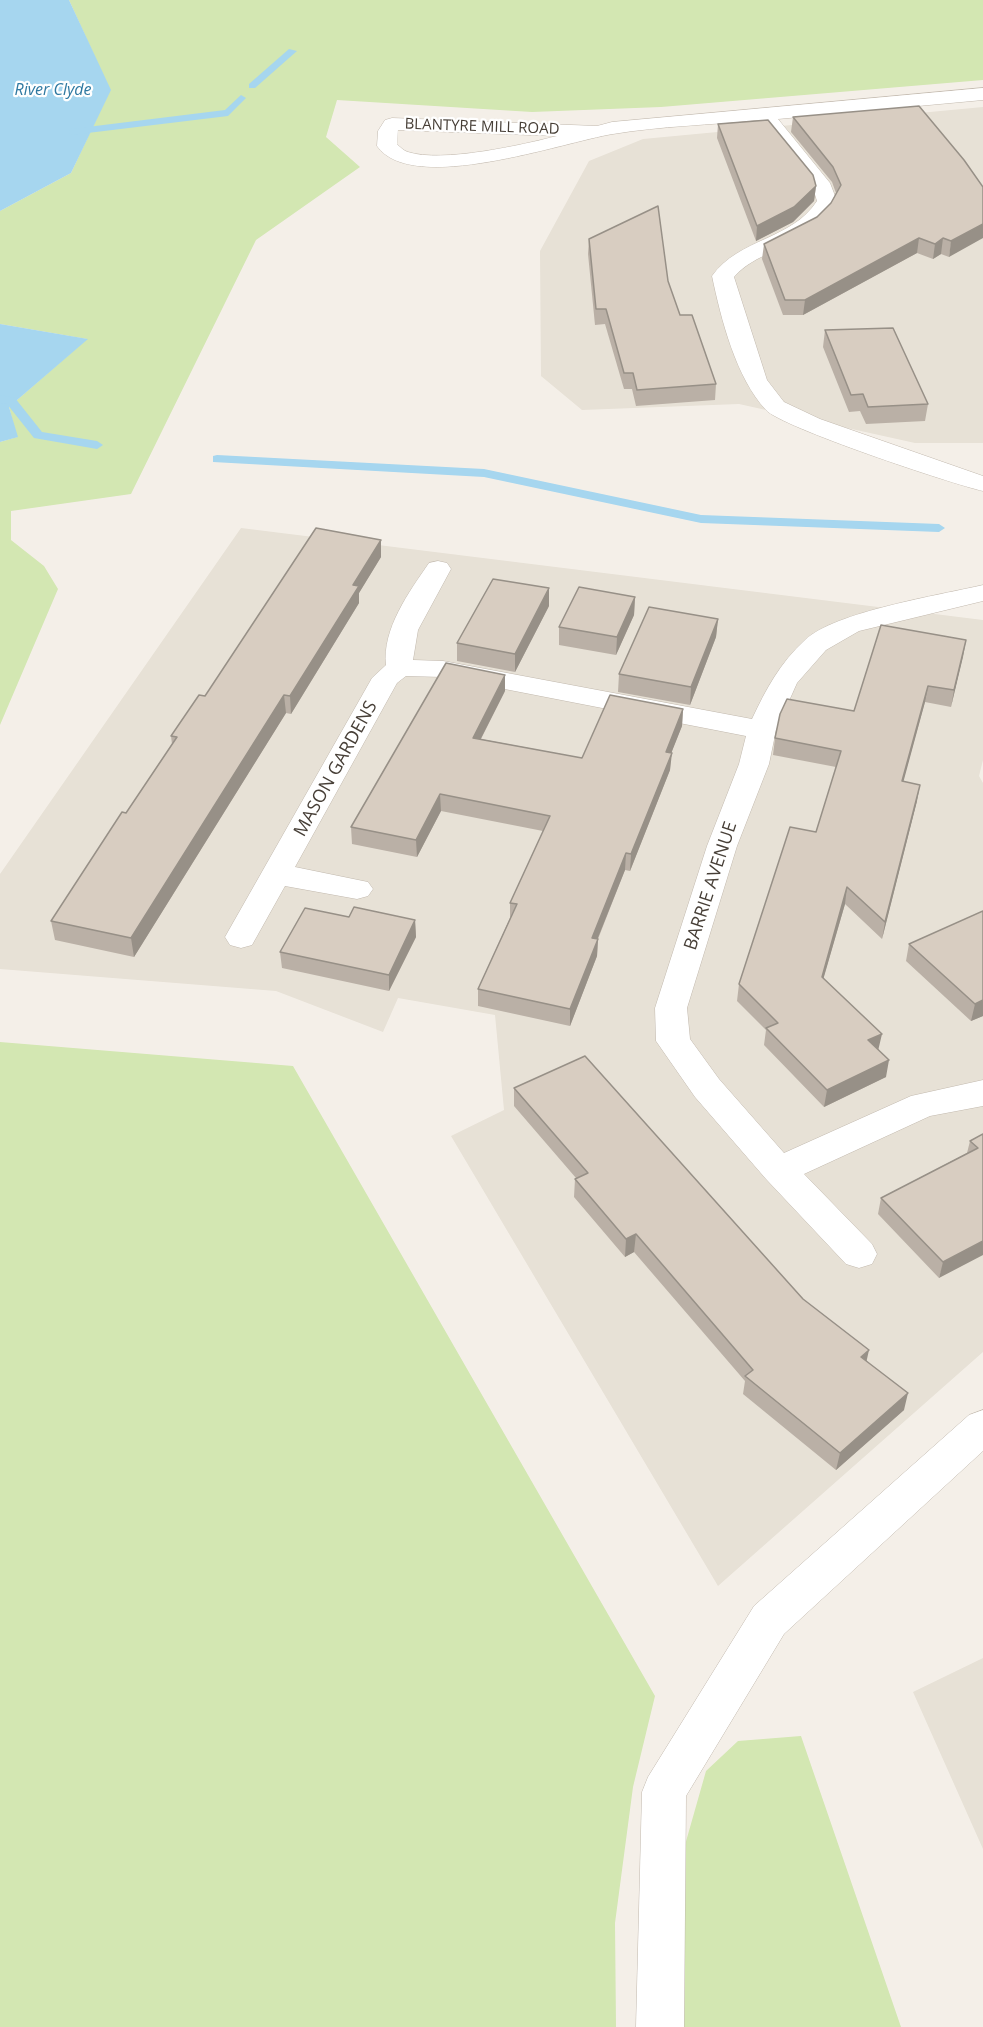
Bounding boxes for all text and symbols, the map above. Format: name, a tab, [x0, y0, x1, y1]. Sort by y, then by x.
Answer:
water label: River Clyde	[14, 80, 92, 100]
street label: BLANTYRE MILL ROAD	[404, 115, 560, 139]
street label: MASON GARDENS	[290, 697, 382, 841]
street label: BARRIE AVENUE	[680, 819, 742, 953]

